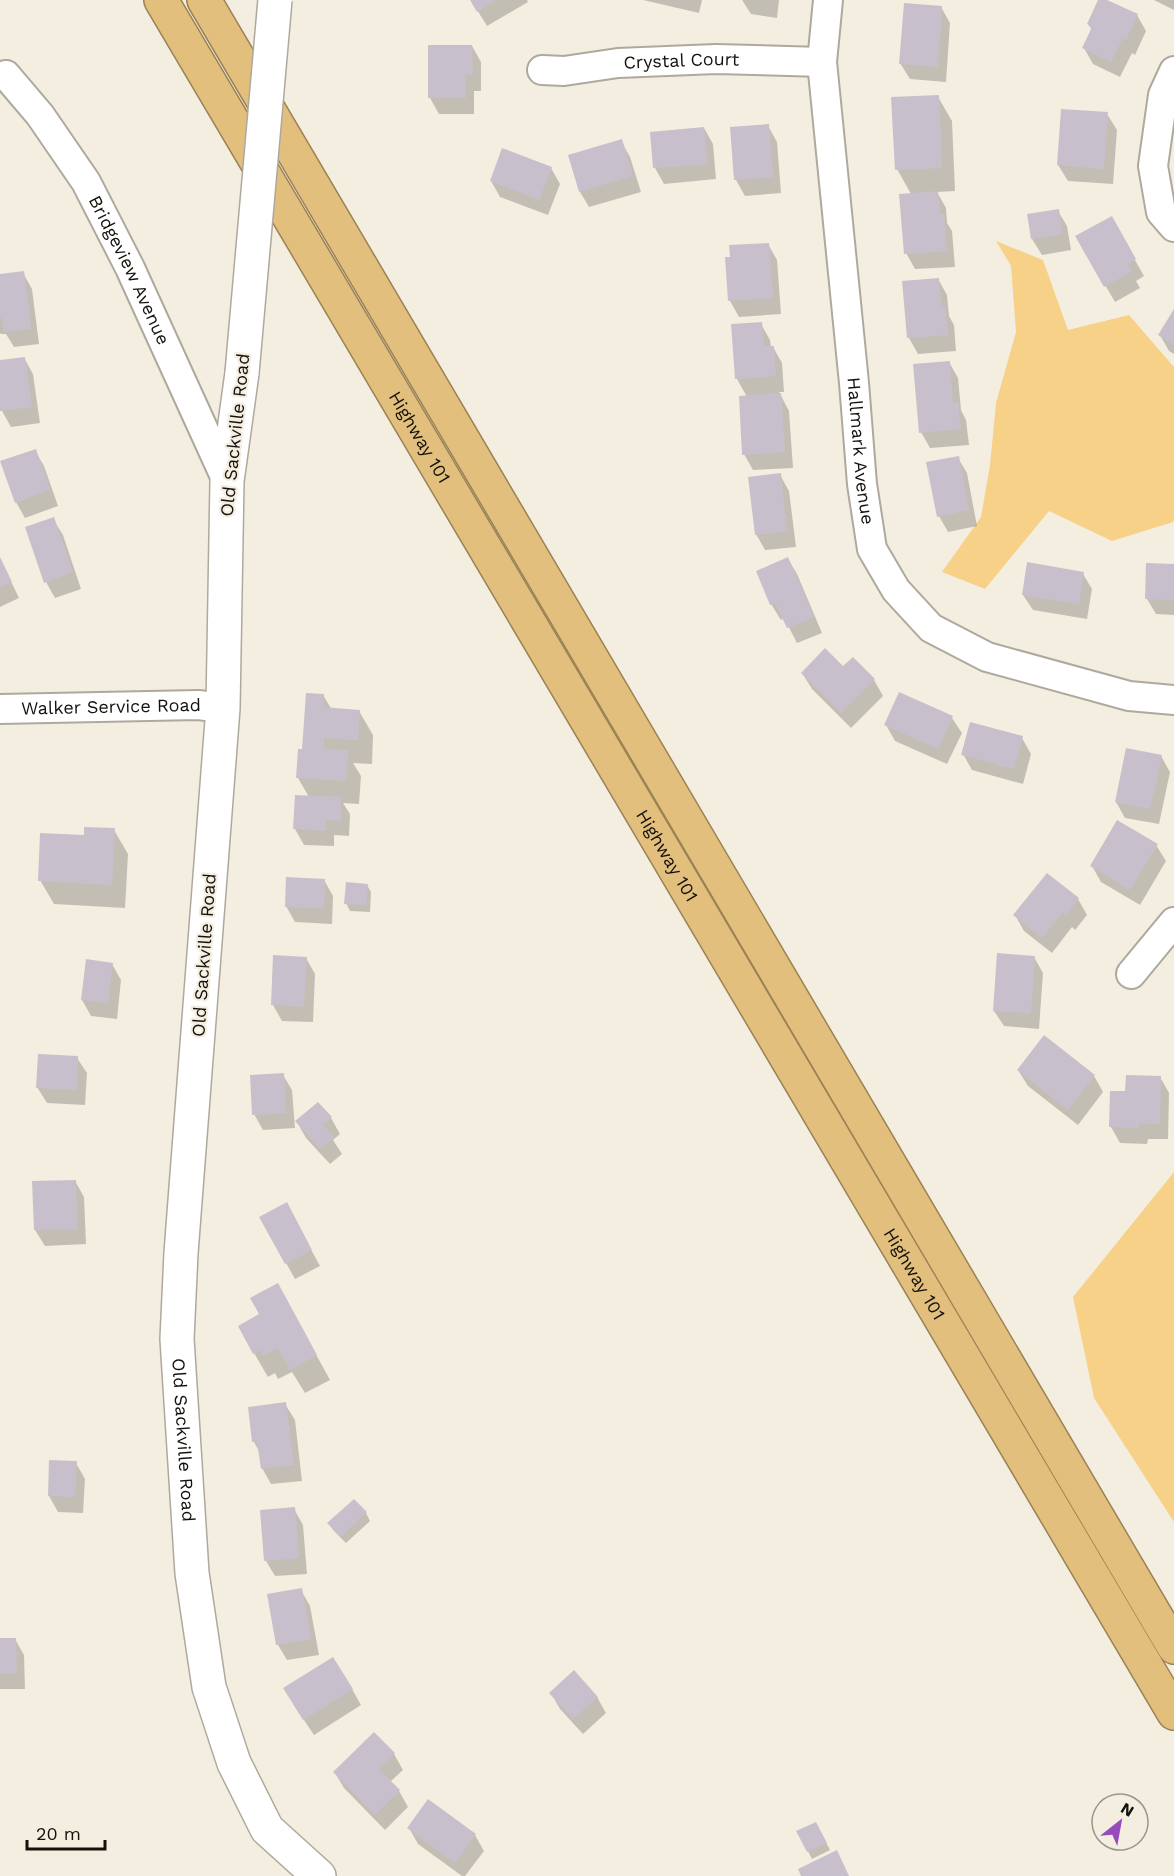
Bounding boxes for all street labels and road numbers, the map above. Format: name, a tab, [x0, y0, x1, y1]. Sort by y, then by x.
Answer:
street label: Crystal Court	[623, 48, 740, 73]
street label: Bridgeview Avenue	[85, 192, 174, 348]
street label: Old Sackville Road	[215, 352, 254, 518]
street label: Hallmark Avenue	[844, 376, 879, 526]
street label: Highway 101	[385, 387, 455, 487]
street label: Walker Service Road	[21, 694, 201, 719]
street label: Highway 101	[632, 806, 703, 905]
street label: Old Sackville Road	[187, 873, 220, 1037]
street label: Highway 101	[880, 1224, 950, 1323]
street label: Old Sackville Road	[168, 1357, 200, 1522]

